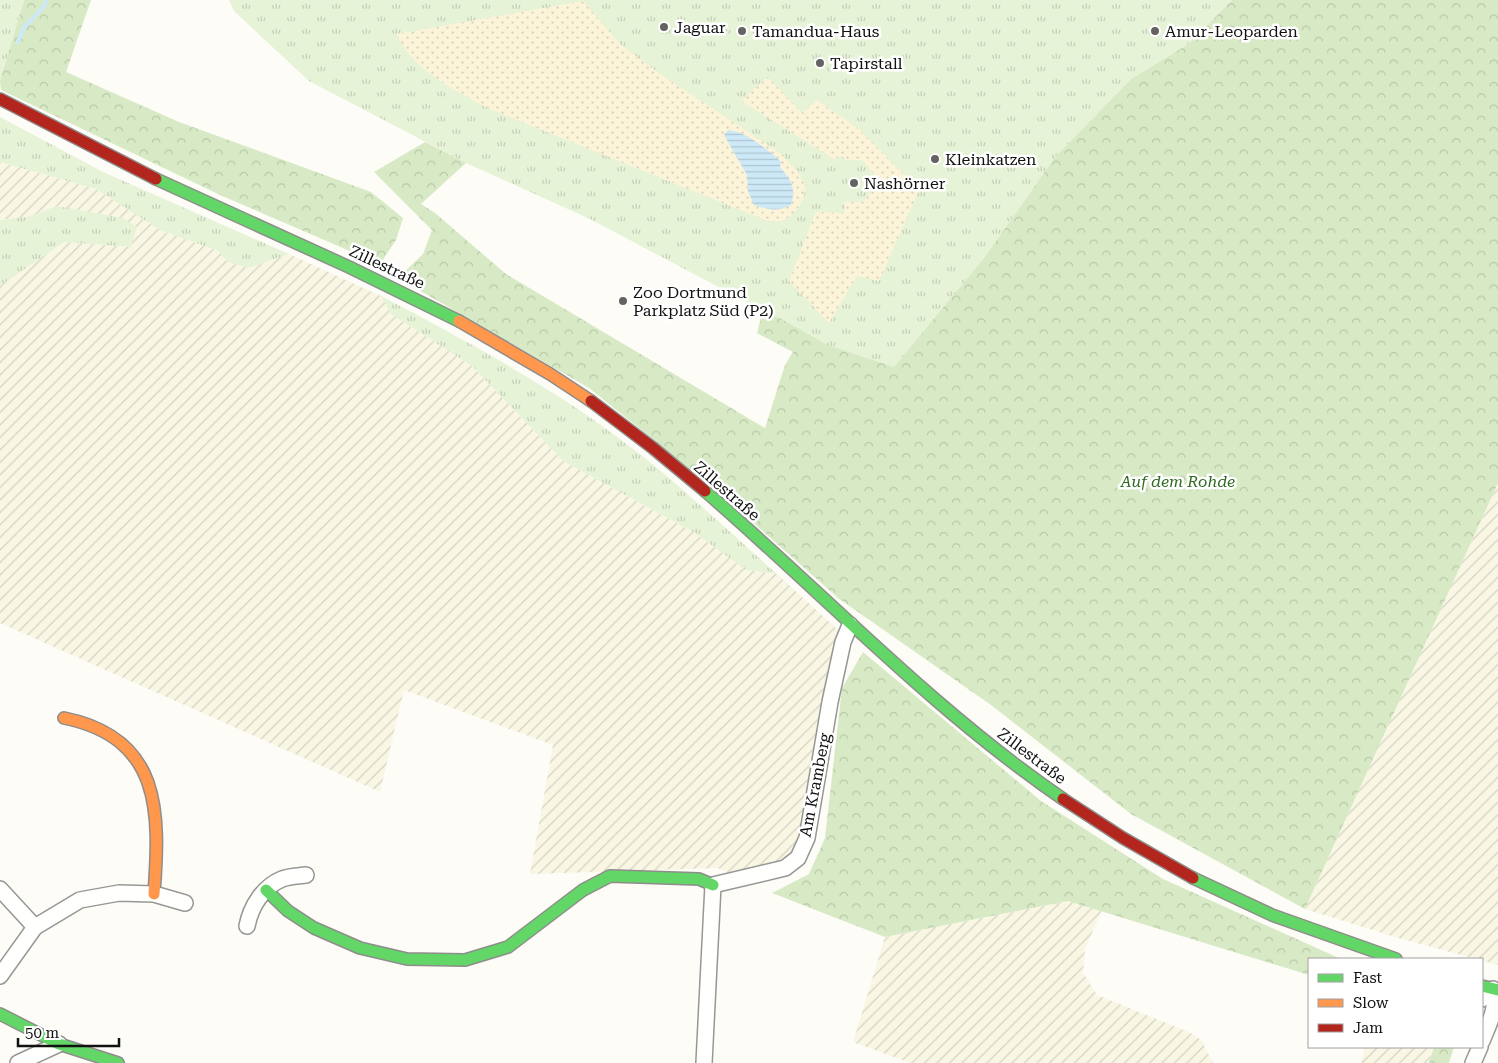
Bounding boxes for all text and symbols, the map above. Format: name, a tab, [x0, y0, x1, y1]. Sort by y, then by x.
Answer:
place label: Jaguar	[674, 18, 726, 37]
marker: Jaguar	[658, 21, 670, 33]
place label: Tamandua-Haus	[752, 22, 880, 41]
place label: Amur-Leoparden	[1165, 22, 1298, 41]
marker: Tamandua-Haus	[736, 25, 748, 37]
marker: Amur-Leoparden	[1149, 25, 1161, 37]
place label: Tapirstall	[830, 54, 903, 73]
marker: Tapirstall	[814, 57, 826, 69]
place label: Kleinkatzen	[945, 150, 1036, 169]
marker: Kleinkatzen	[929, 153, 941, 165]
place label: Nashörner	[864, 174, 946, 193]
marker: Nashörner	[848, 177, 860, 189]
street label: Zillestraße	[346, 241, 428, 293]
place label: Zoo Dortmund Parkplatz Süd (P2)	[633, 283, 774, 320]
marker: Zoo Dortmund Parkplatz Süd (P2)	[617, 295, 629, 307]
street label: Zillestraße	[690, 457, 764, 525]
park label: Auf dem Rohde	[1120, 472, 1235, 491]
street label: Zillestraße	[994, 724, 1070, 788]
street label: Am Kramberg	[796, 731, 835, 839]
legend	[1308, 958, 1483, 1048]
text: Fast	[1353, 969, 1383, 987]
text: Slow	[1353, 994, 1389, 1012]
scale bar	[18, 1016, 119, 1048]
text: Jam	[1353, 1019, 1383, 1037]
text: 50 m	[25, 1024, 60, 1042]

